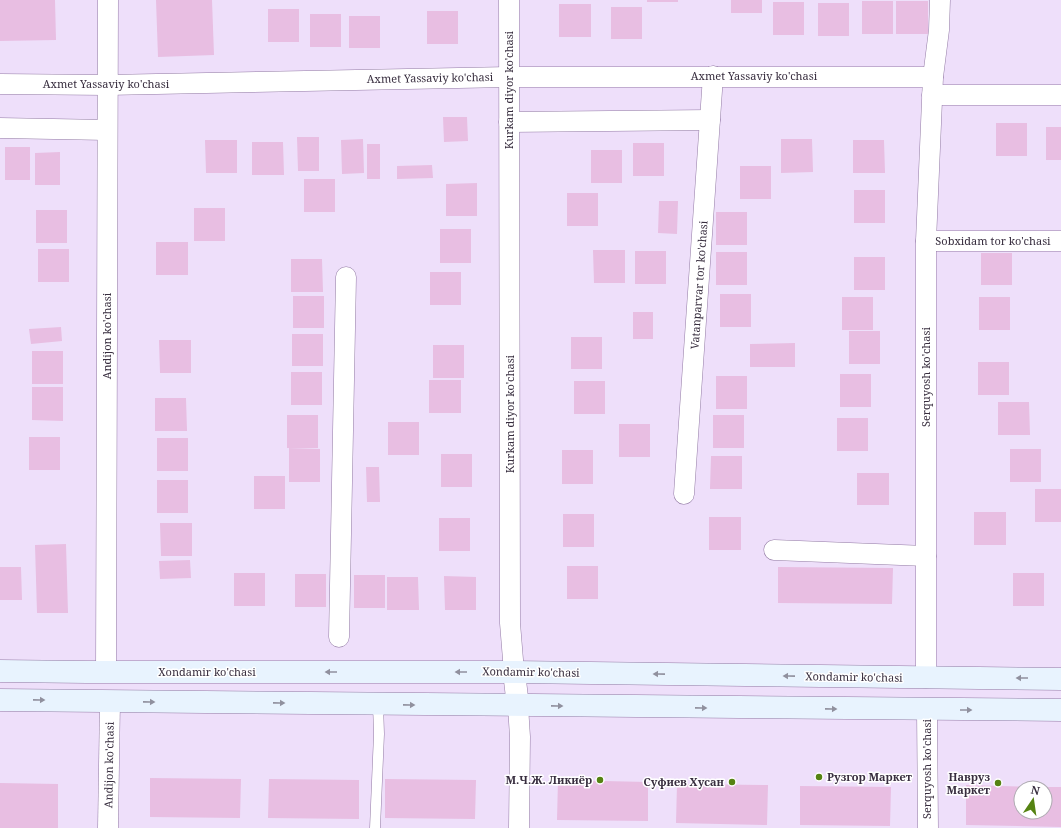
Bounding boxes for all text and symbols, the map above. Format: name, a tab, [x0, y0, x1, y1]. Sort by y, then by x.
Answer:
street label: Kurkam diyor ko'chasi	[501, 30, 516, 149]
street label: Axmet Yassaviy ko'chasi	[691, 68, 818, 83]
street label: Axmet Yassaviy ko'chasi	[367, 69, 494, 86]
street label: Axmet Yassaviy ko'chasi	[43, 76, 170, 91]
street label: Vatanparvar tor ko'chasi	[687, 220, 711, 350]
street label: Sobxidam tor ko'chasi	[935, 233, 1051, 248]
street label: Andijon ko'chasi	[99, 292, 114, 379]
street label: Serquyosh ko'chasi	[918, 327, 933, 427]
street label: Kurkam diyor ko'chasi	[502, 354, 517, 473]
street label: Xondamir ko'chasi	[482, 663, 580, 680]
street label: Xondamir ko'chasi	[158, 664, 256, 679]
street label: Xondamir ko'chasi	[805, 668, 903, 685]
one-way arrow	[324, 669, 337, 675]
one-way arrow	[454, 669, 467, 675]
one-way arrow	[652, 671, 665, 677]
one-way arrow	[782, 673, 795, 679]
one-way arrow	[1015, 675, 1028, 681]
one-way arrow	[33, 697, 46, 703]
one-way arrow	[143, 699, 156, 705]
one-way arrow	[273, 700, 286, 706]
one-way arrow	[403, 702, 416, 708]
one-way arrow	[551, 703, 564, 709]
one-way arrow	[695, 704, 707, 711]
one-way arrow	[825, 706, 838, 712]
one-way arrow	[960, 707, 973, 713]
street label: Serquyosh ko'chasi	[919, 719, 934, 819]
street label: Andijon ko'chasi	[100, 721, 117, 808]
place label: Рузгор Маркет	[827, 769, 912, 784]
place label: Навруз Маркет	[947, 769, 990, 797]
place label: М.Ч.Ж. Ликиёр	[505, 772, 592, 787]
marker: Рузгор Маркет	[814, 772, 824, 782]
place label: Суфиев Хусан	[644, 774, 725, 789]
marker: М.Ч.Ж. Ликиёр	[595, 775, 605, 785]
marker: Суфиев Хусан	[727, 777, 737, 787]
marker: Навруз Маркет	[993, 778, 1003, 788]
north arrow	[1013, 780, 1053, 820]
text: N	[1029, 781, 1042, 798]

